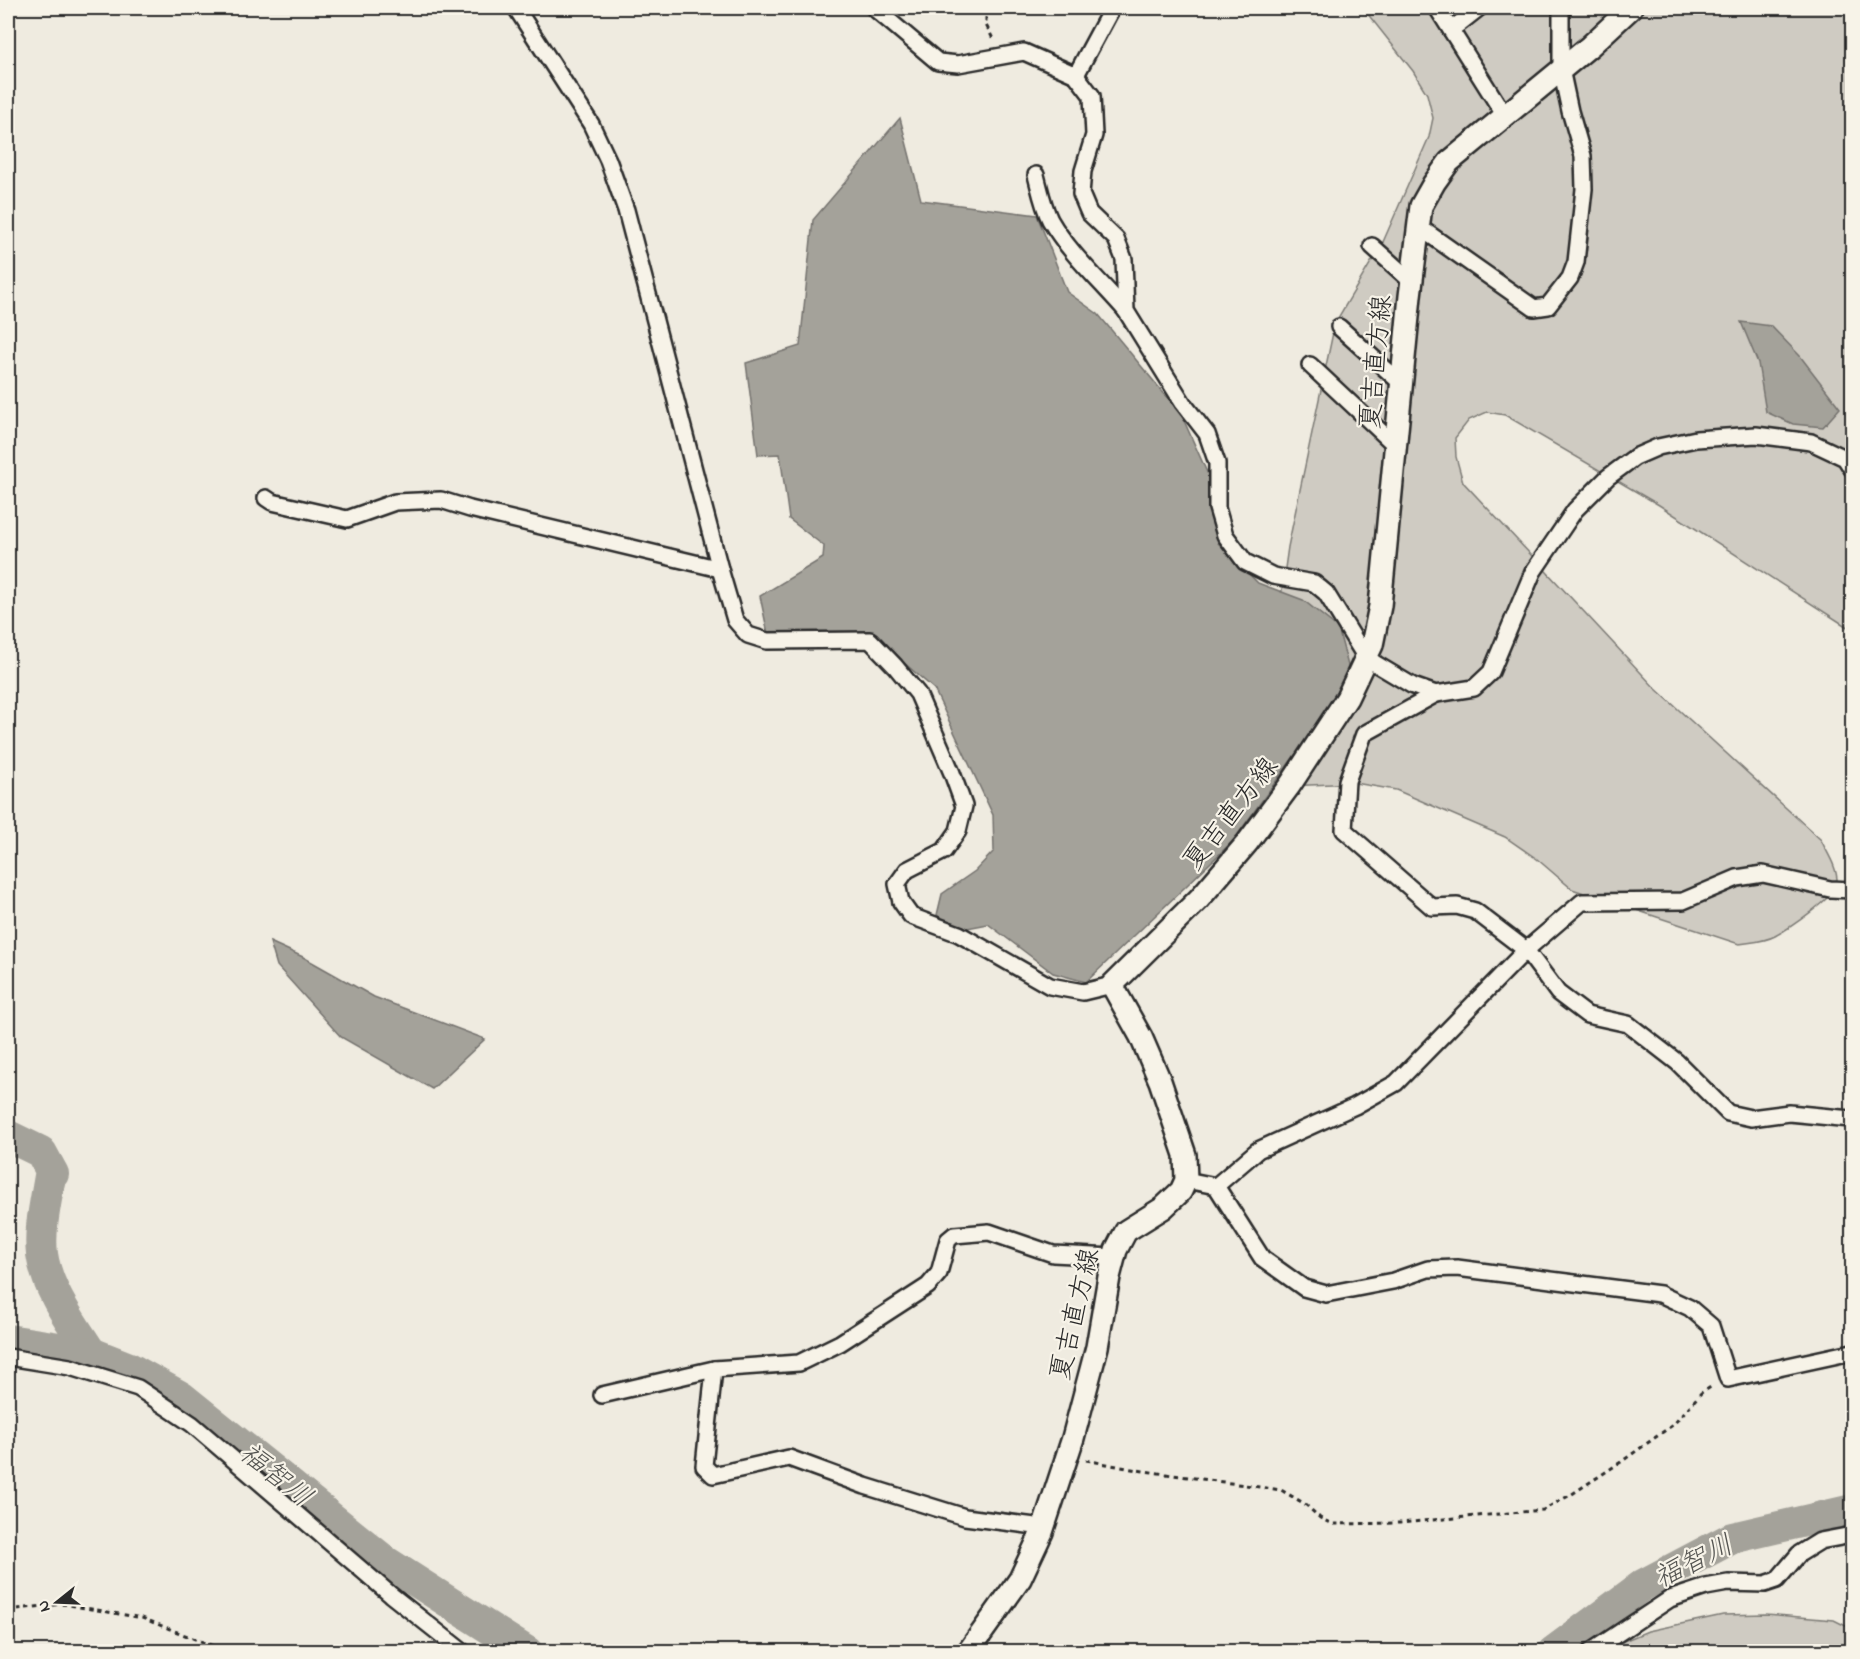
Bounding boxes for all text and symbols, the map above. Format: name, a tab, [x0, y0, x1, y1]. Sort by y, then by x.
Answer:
street label: 夏吉直方線	[1352, 293, 1403, 431]
street label: 夏吉直方線	[1175, 749, 1289, 880]
street label: 夏吉直方線	[1042, 1244, 1111, 1385]
water label: 福智川	[229, 1434, 320, 1519]
water label: 福智川	[1648, 1526, 1741, 1600]
north arrow	[27, 1572, 87, 1632]
text: N	[31, 1597, 58, 1615]

